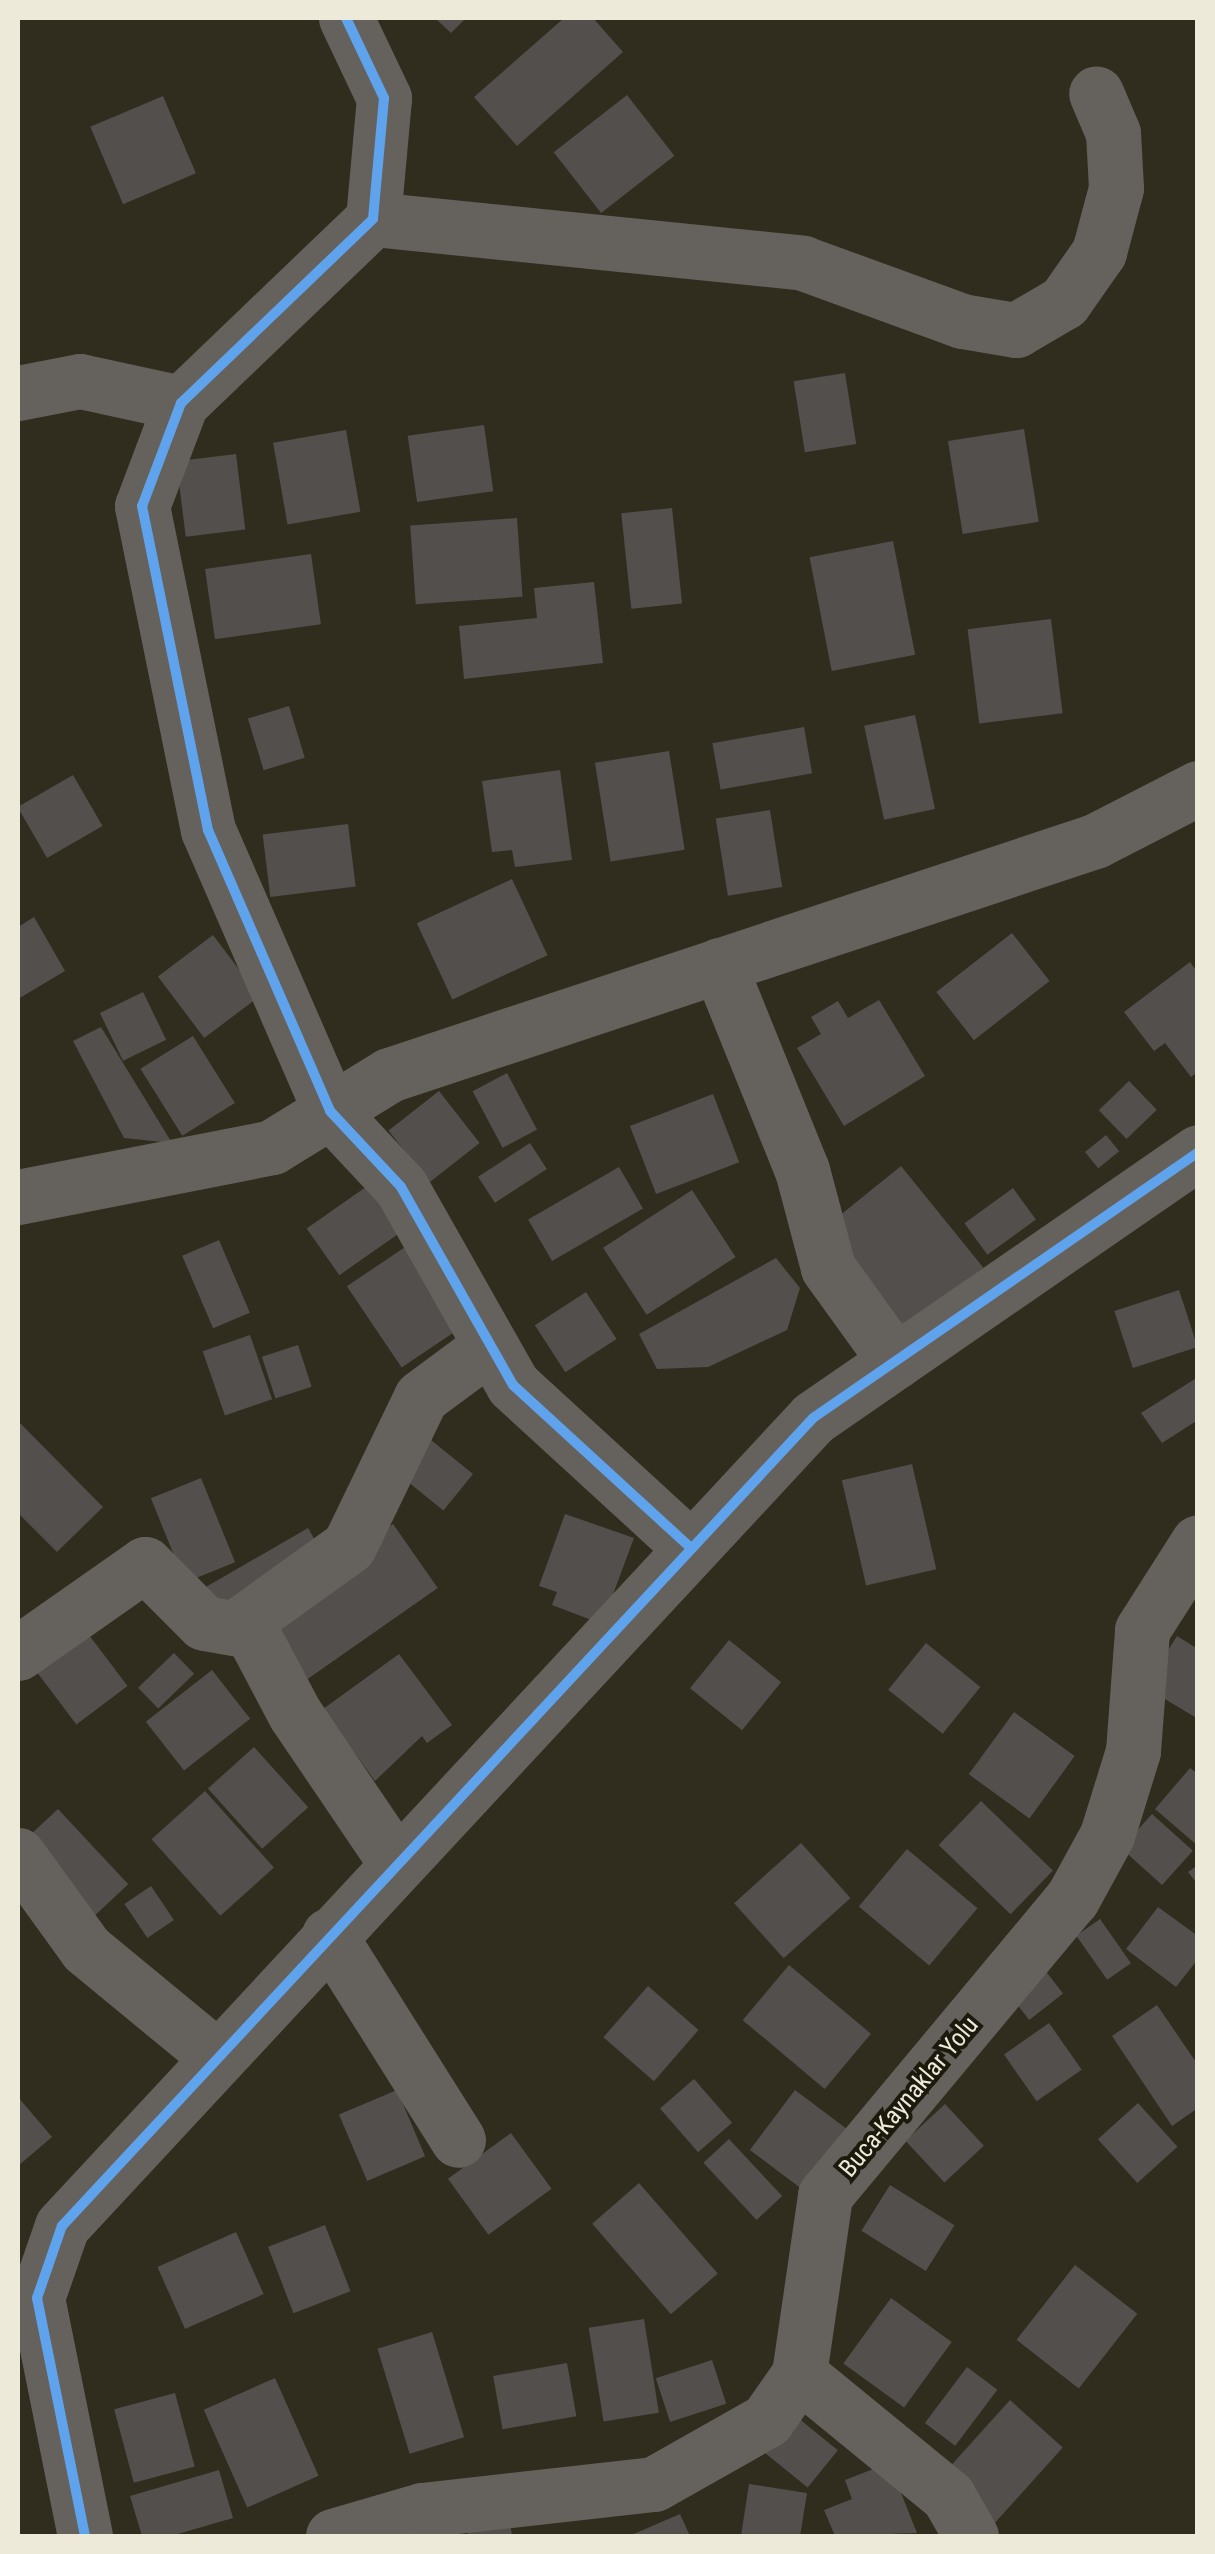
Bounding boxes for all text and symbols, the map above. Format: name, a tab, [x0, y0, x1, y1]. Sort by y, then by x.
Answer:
street label: Buca-Kaynaklar Yolu	[833, 2011, 985, 2183]

